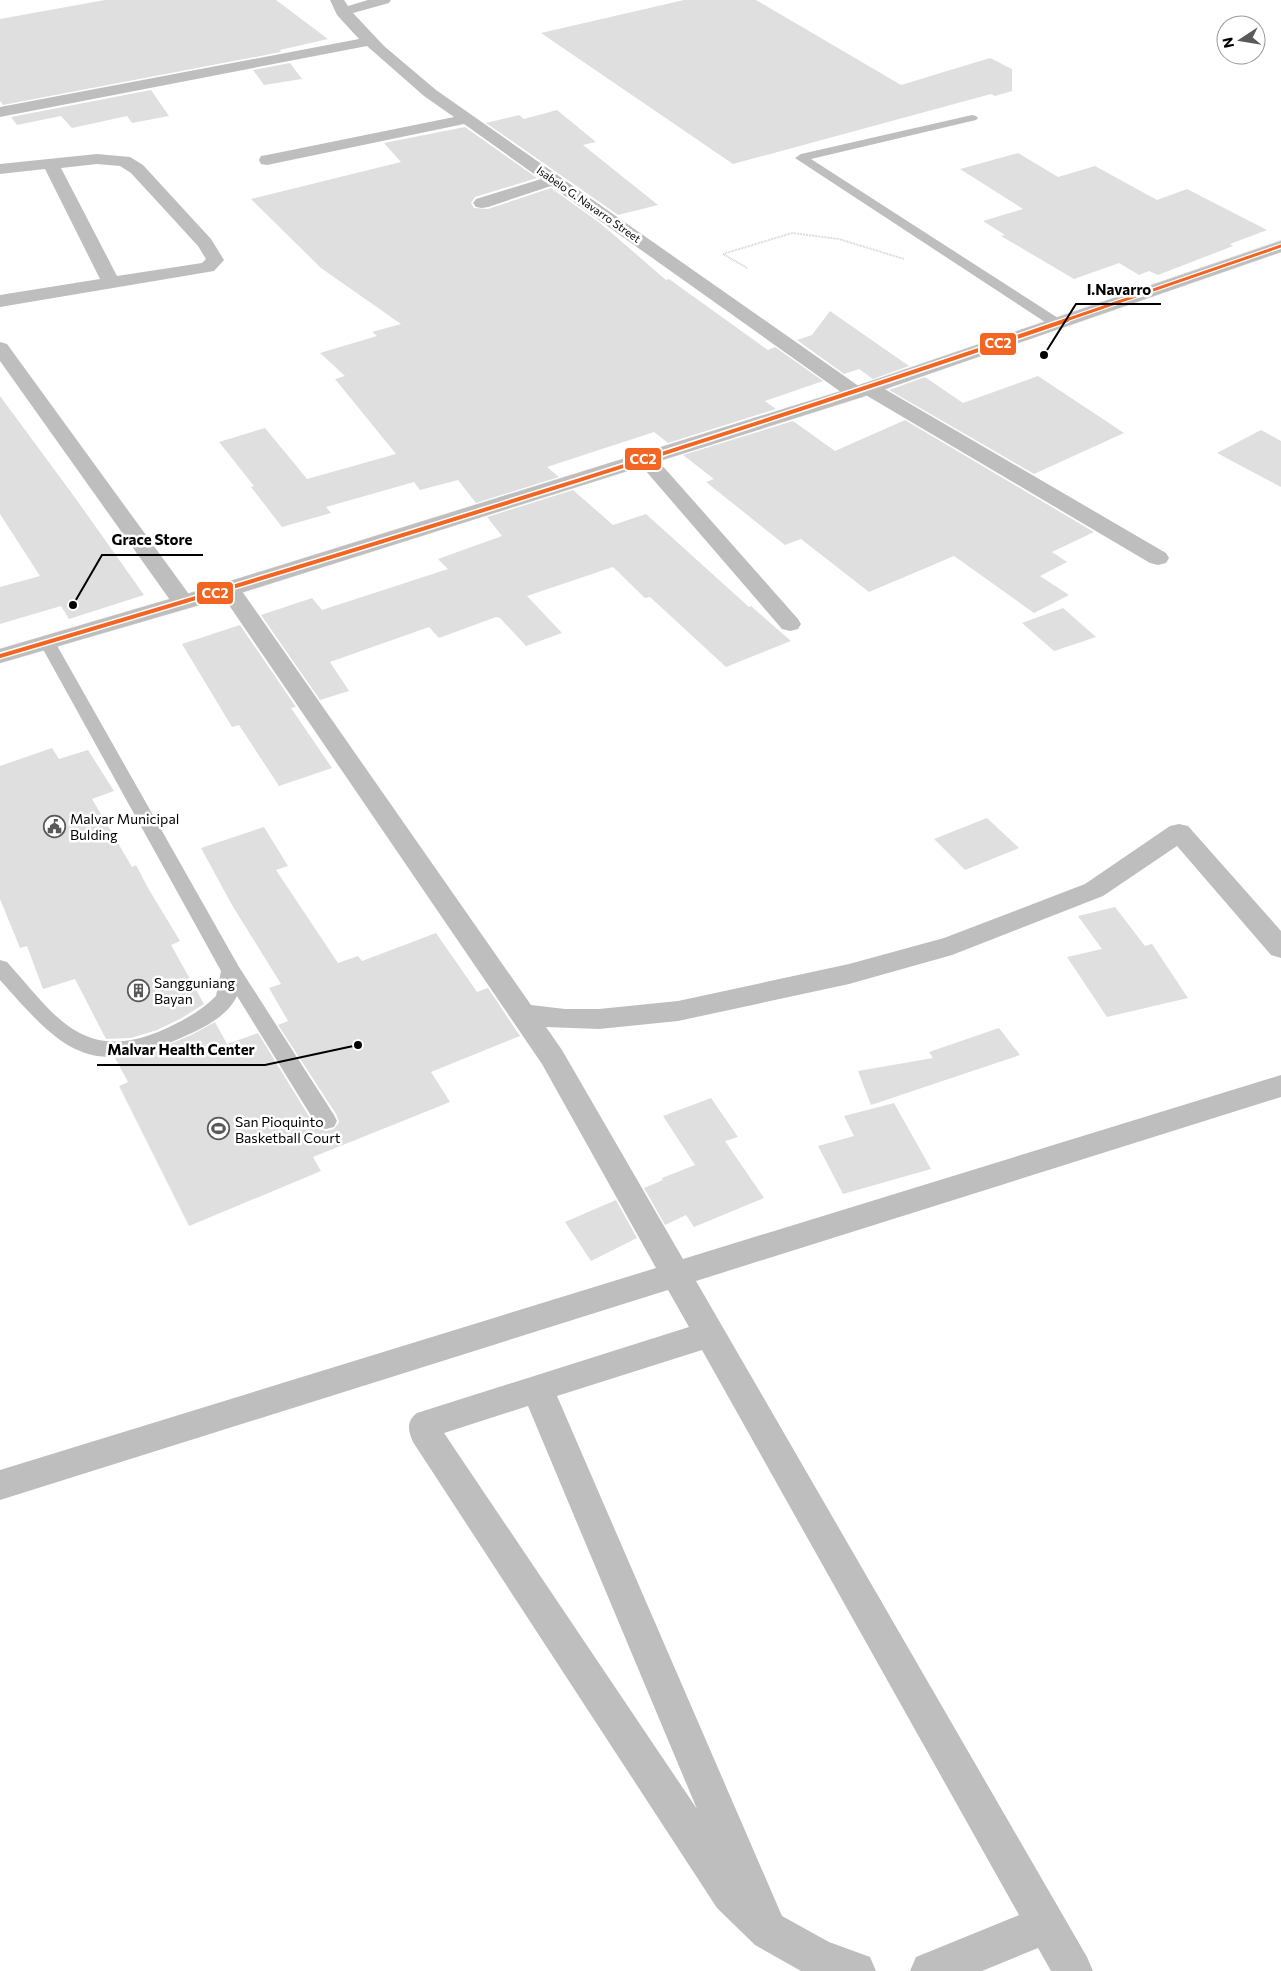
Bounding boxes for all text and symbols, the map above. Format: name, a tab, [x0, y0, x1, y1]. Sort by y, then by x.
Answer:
north arrow	[1216, 15, 1266, 65]
text: N	[1218, 36, 1237, 50]
street label: Isabelo G. Navarro Street	[534, 163, 644, 245]
callout: I.Navarro	[1076, 274, 1161, 304]
text: I.Navarro	[1087, 280, 1151, 298]
line badge: CC2	[979, 332, 1017, 356]
text: CC2	[984, 334, 1012, 351]
line badge: CC2	[624, 447, 662, 471]
text: CC2	[629, 450, 657, 467]
callout: Grace Store	[102, 525, 203, 555]
text: Grace Store	[112, 530, 193, 548]
line badge: CC2	[196, 581, 234, 605]
text: CC2	[201, 584, 229, 601]
place label: Malvar Municipal Bulding	[70, 810, 179, 843]
public building icon: Malvar Municipal Bulding	[42, 814, 66, 838]
place label: Sangguniang Bayan	[154, 974, 236, 1007]
building icon: Sangguniang Bayan	[126, 978, 150, 1002]
callout: Malvar Health Center	[97, 1035, 265, 1065]
text: Malvar Health Center	[107, 1040, 255, 1058]
place label: San Pioquinto Basketball Court	[235, 1113, 341, 1146]
sports icon: San Pioquinto Basketball Court	[207, 1117, 231, 1141]

